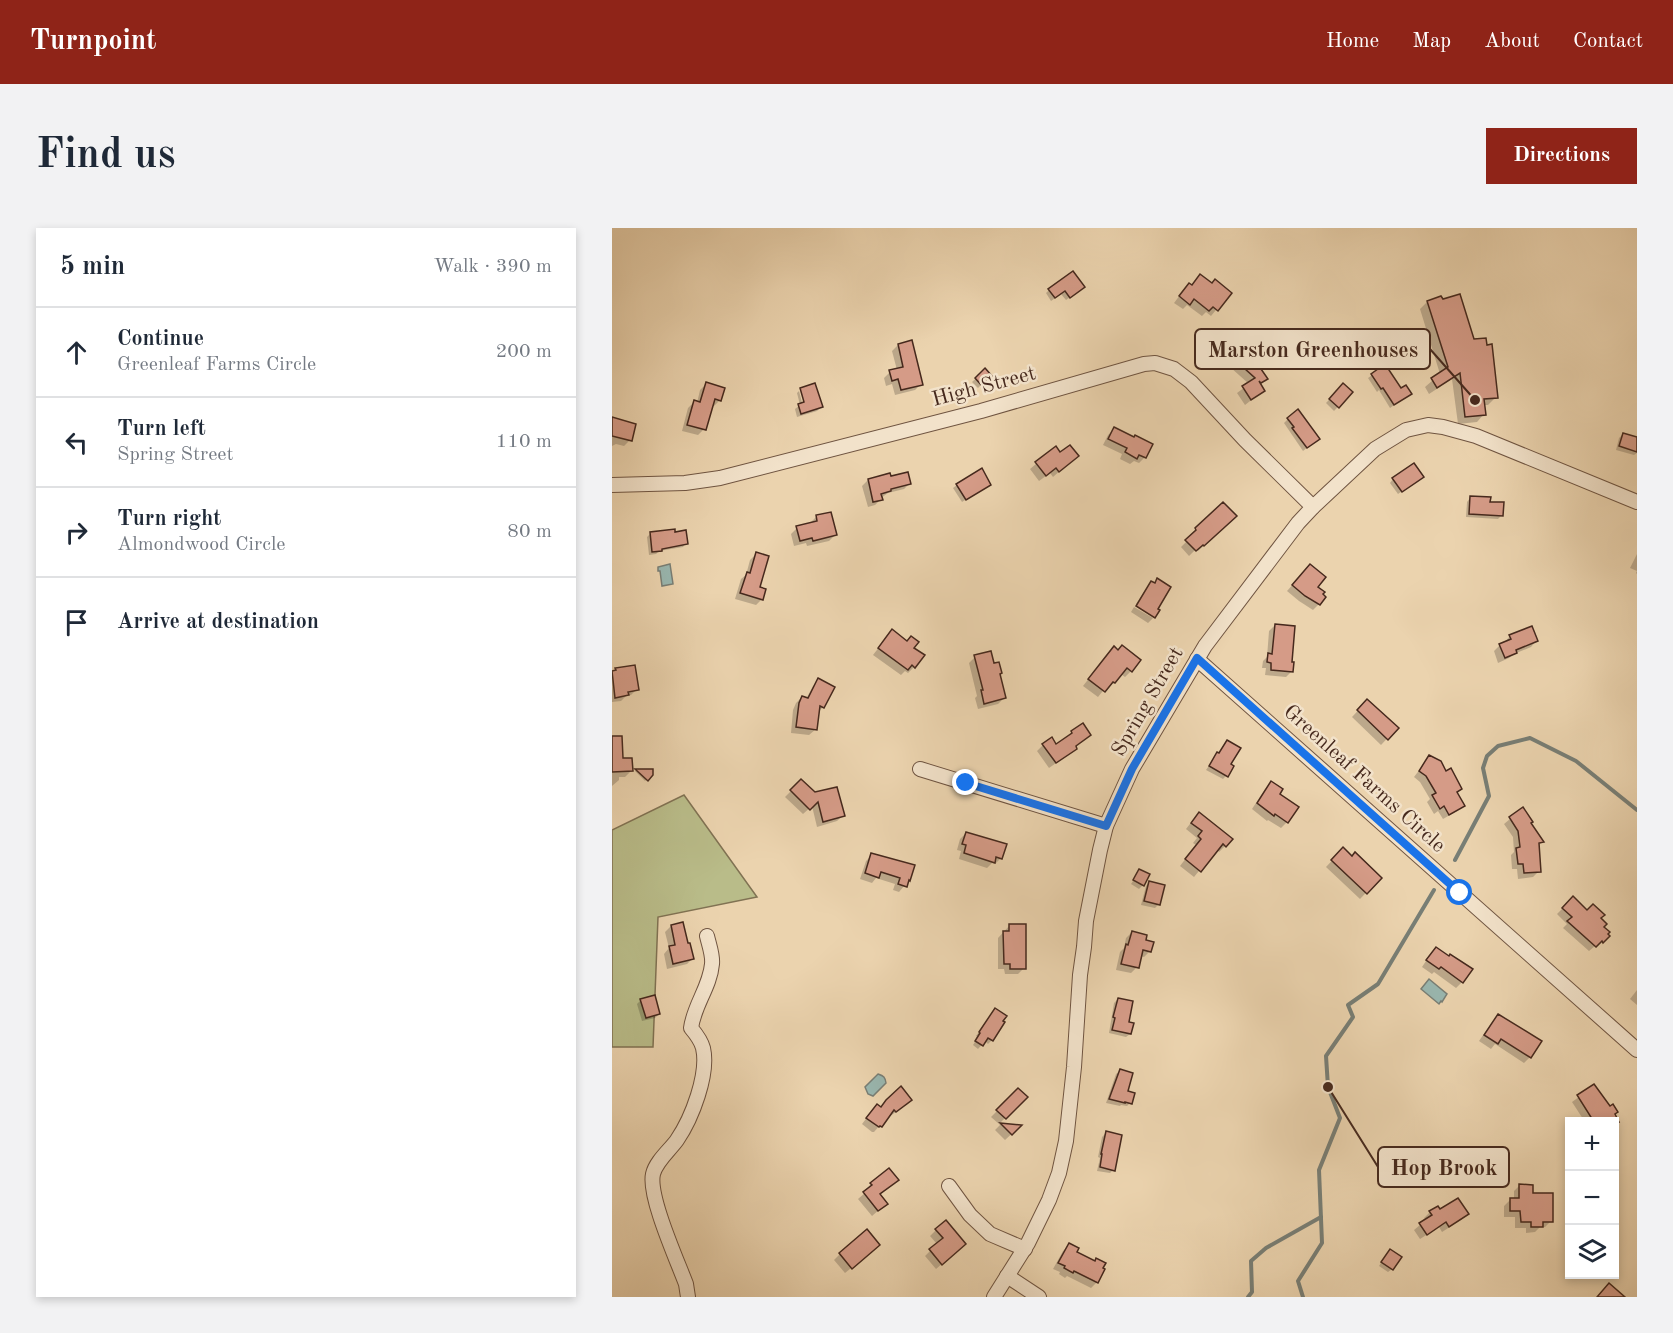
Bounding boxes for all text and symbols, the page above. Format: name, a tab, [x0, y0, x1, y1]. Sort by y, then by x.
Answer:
text: Turnpoint	[30, 28, 157, 56]
text: Home	[1326, 31, 1379, 52]
text: Map	[1412, 31, 1451, 52]
text: About	[1484, 31, 1540, 52]
text: Contact	[1573, 31, 1643, 52]
button: Directions	[1486, 128, 1637, 184]
text: Find us	[36, 135, 175, 177]
text: 5 min	[60, 254, 125, 280]
text: Walk · 390 m	[433, 257, 552, 277]
text: Continue	[117, 328, 204, 350]
callout: Marston Greenhouses	[1195, 329, 1430, 369]
icon: ahead	[60, 336, 93, 369]
text: Marston Greenhouses	[1208, 340, 1418, 362]
text: 200 m	[496, 342, 552, 362]
text: Greenleaf Farms Circle	[117, 355, 316, 375]
street label: High Street	[930, 363, 1038, 411]
text: Turn left	[117, 418, 206, 440]
icon: left	[60, 426, 93, 459]
text: 110 m	[496, 432, 552, 452]
text: Spring Street	[117, 445, 234, 465]
text: Turn right	[117, 508, 221, 530]
icon: right	[60, 516, 93, 549]
text: 80 m	[507, 522, 552, 542]
text: Almondwood Circle	[117, 535, 285, 555]
icon: arrive	[60, 606, 93, 639]
text: Arrive at destination	[117, 611, 319, 633]
street label: Spring Street	[1108, 644, 1188, 760]
street label: Greenleaf Farms Circle	[1279, 701, 1449, 857]
route end	[952, 769, 978, 795]
route start	[1446, 879, 1472, 905]
map controls	[1565, 1117, 1619, 1279]
button: +	[1565, 1117, 1619, 1171]
callout: Hop Brook	[1378, 1147, 1509, 1187]
text: Hop Brook	[1390, 1158, 1498, 1180]
button: −	[1565, 1171, 1619, 1225]
button: layers	[1565, 1225, 1619, 1279]

